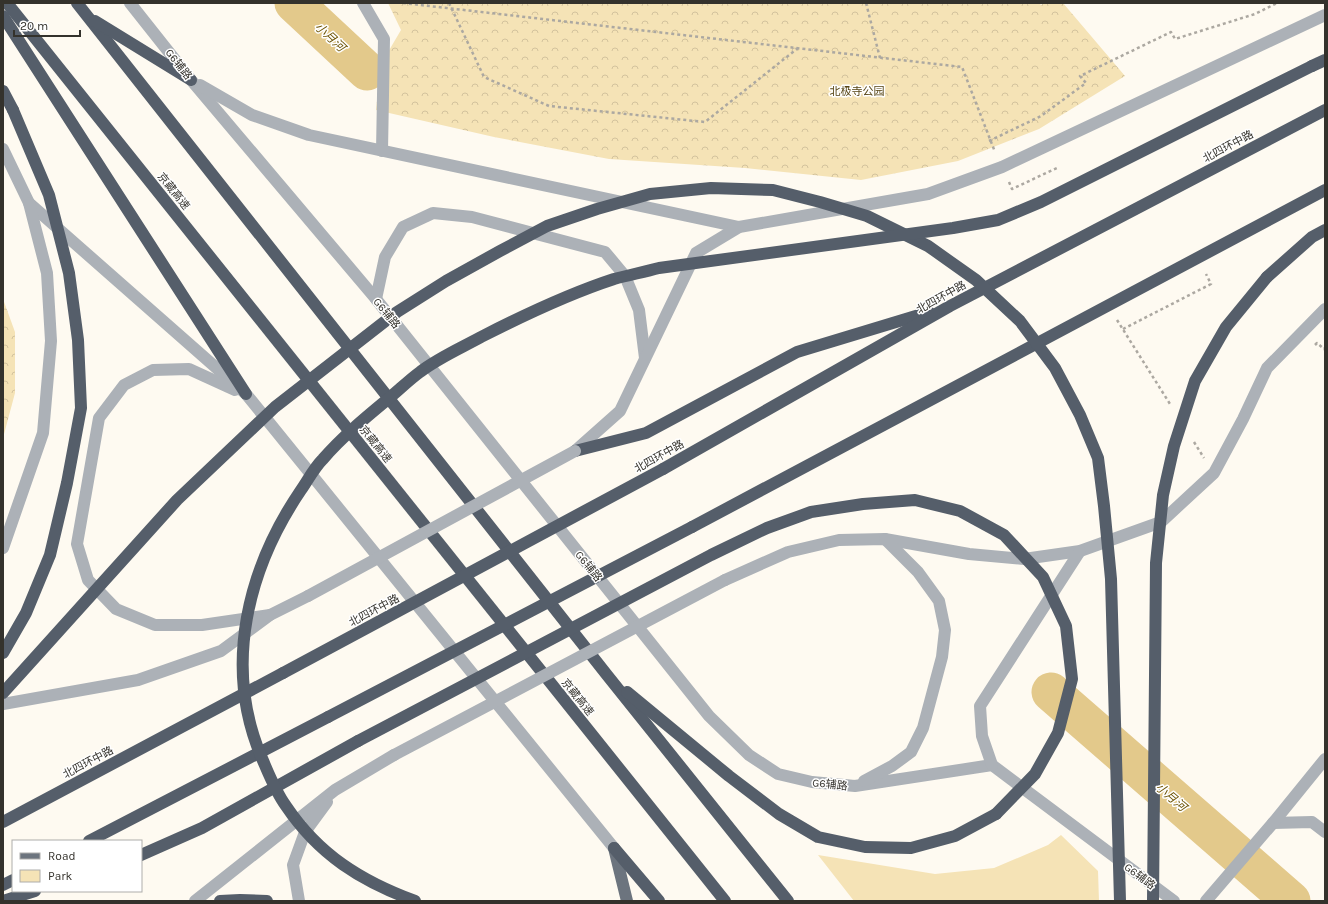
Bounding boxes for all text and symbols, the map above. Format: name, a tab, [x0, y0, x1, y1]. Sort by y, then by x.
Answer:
scale bar	[14, 12, 80, 38]
text: 20 m	[20, 19, 48, 33]
water label: 小月河	[312, 20, 349, 56]
street label: G6辅路	[163, 46, 195, 82]
park label: 北极寺公园	[830, 85, 885, 98]
street label: 北四环中路	[1201, 128, 1256, 165]
street label: 京藏高速	[155, 170, 193, 213]
street label: 北四环中路	[914, 278, 968, 316]
street label: G6辅路	[370, 295, 403, 331]
street label: 京藏高速	[357, 423, 395, 466]
street label: 北四环中路	[632, 437, 686, 475]
street label: G6辅路	[572, 548, 605, 584]
street label: 北四环中路	[347, 592, 402, 629]
street label: 京藏高速	[559, 676, 597, 719]
street label: 北四环中路	[61, 744, 116, 781]
street label: G6辅路	[812, 776, 848, 793]
water label: 小月河	[1153, 780, 1191, 815]
legend	[12, 840, 142, 892]
text: Road	[48, 849, 76, 863]
street label: G6辅路	[1122, 861, 1158, 892]
text: Park	[48, 869, 73, 883]

